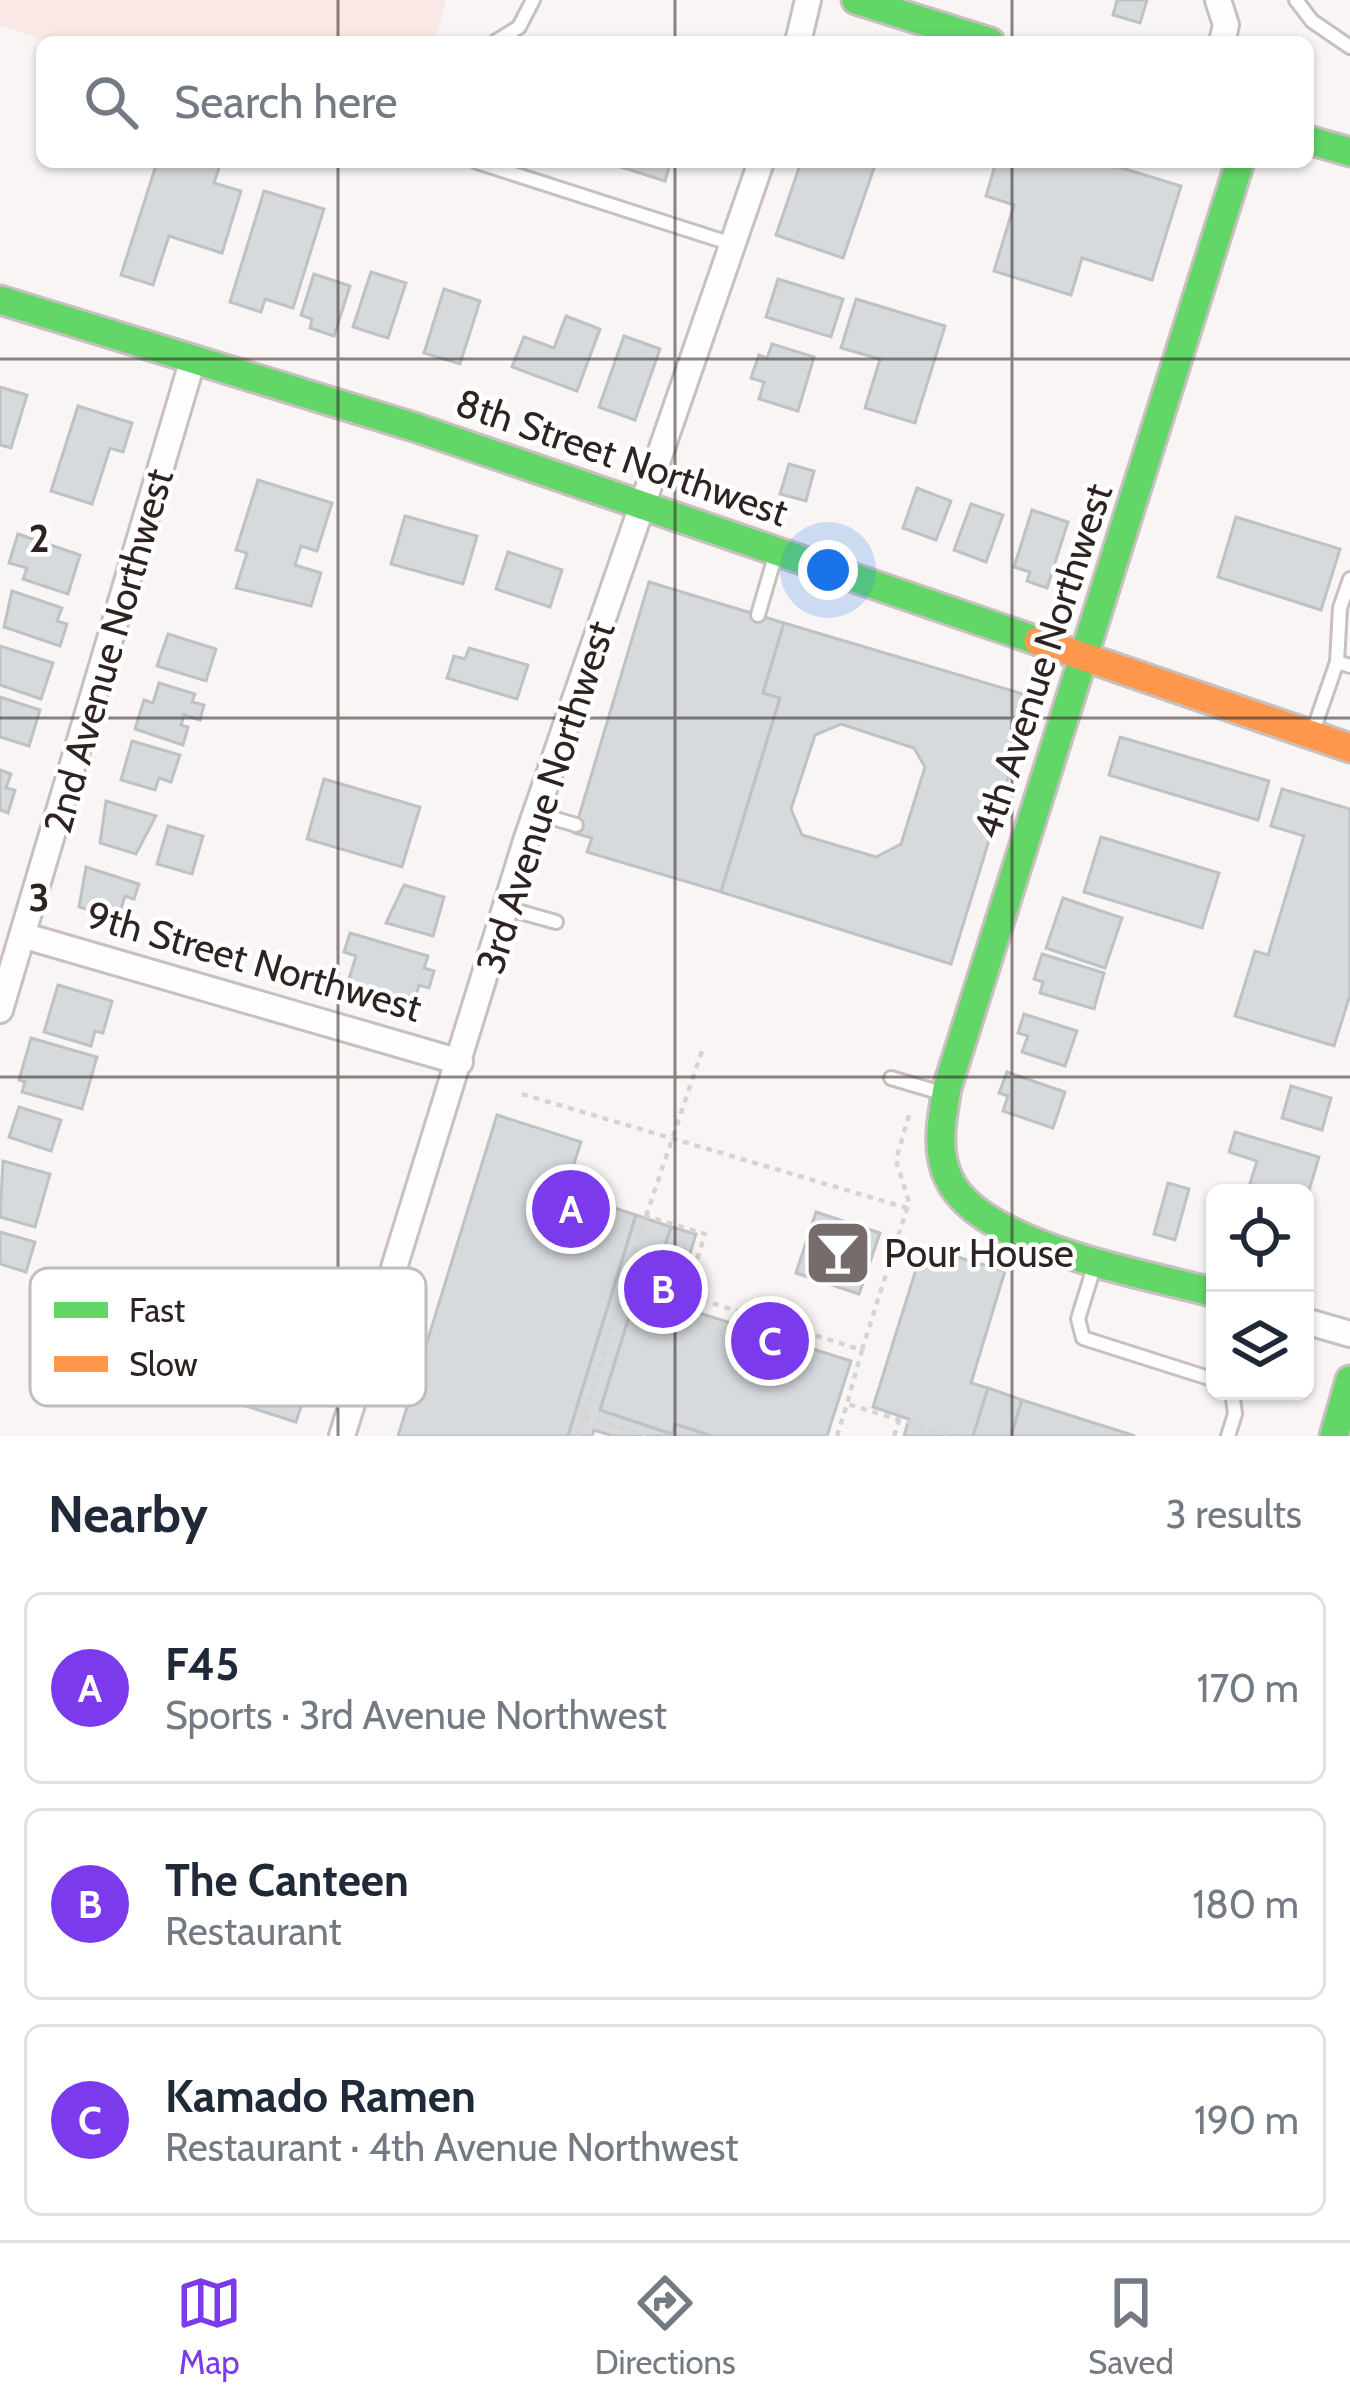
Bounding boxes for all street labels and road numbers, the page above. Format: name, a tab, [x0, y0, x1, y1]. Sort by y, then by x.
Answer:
street label: 8th Street Northwest	[450, 378, 794, 536]
street label: 2nd Avenue Northwest	[34, 463, 182, 839]
street label: 4th Avenue Northwest	[962, 478, 1122, 844]
street label: 3rd Avenue Northwest	[465, 615, 625, 979]
street label: 9th Street Northwest	[81, 890, 427, 1032]

